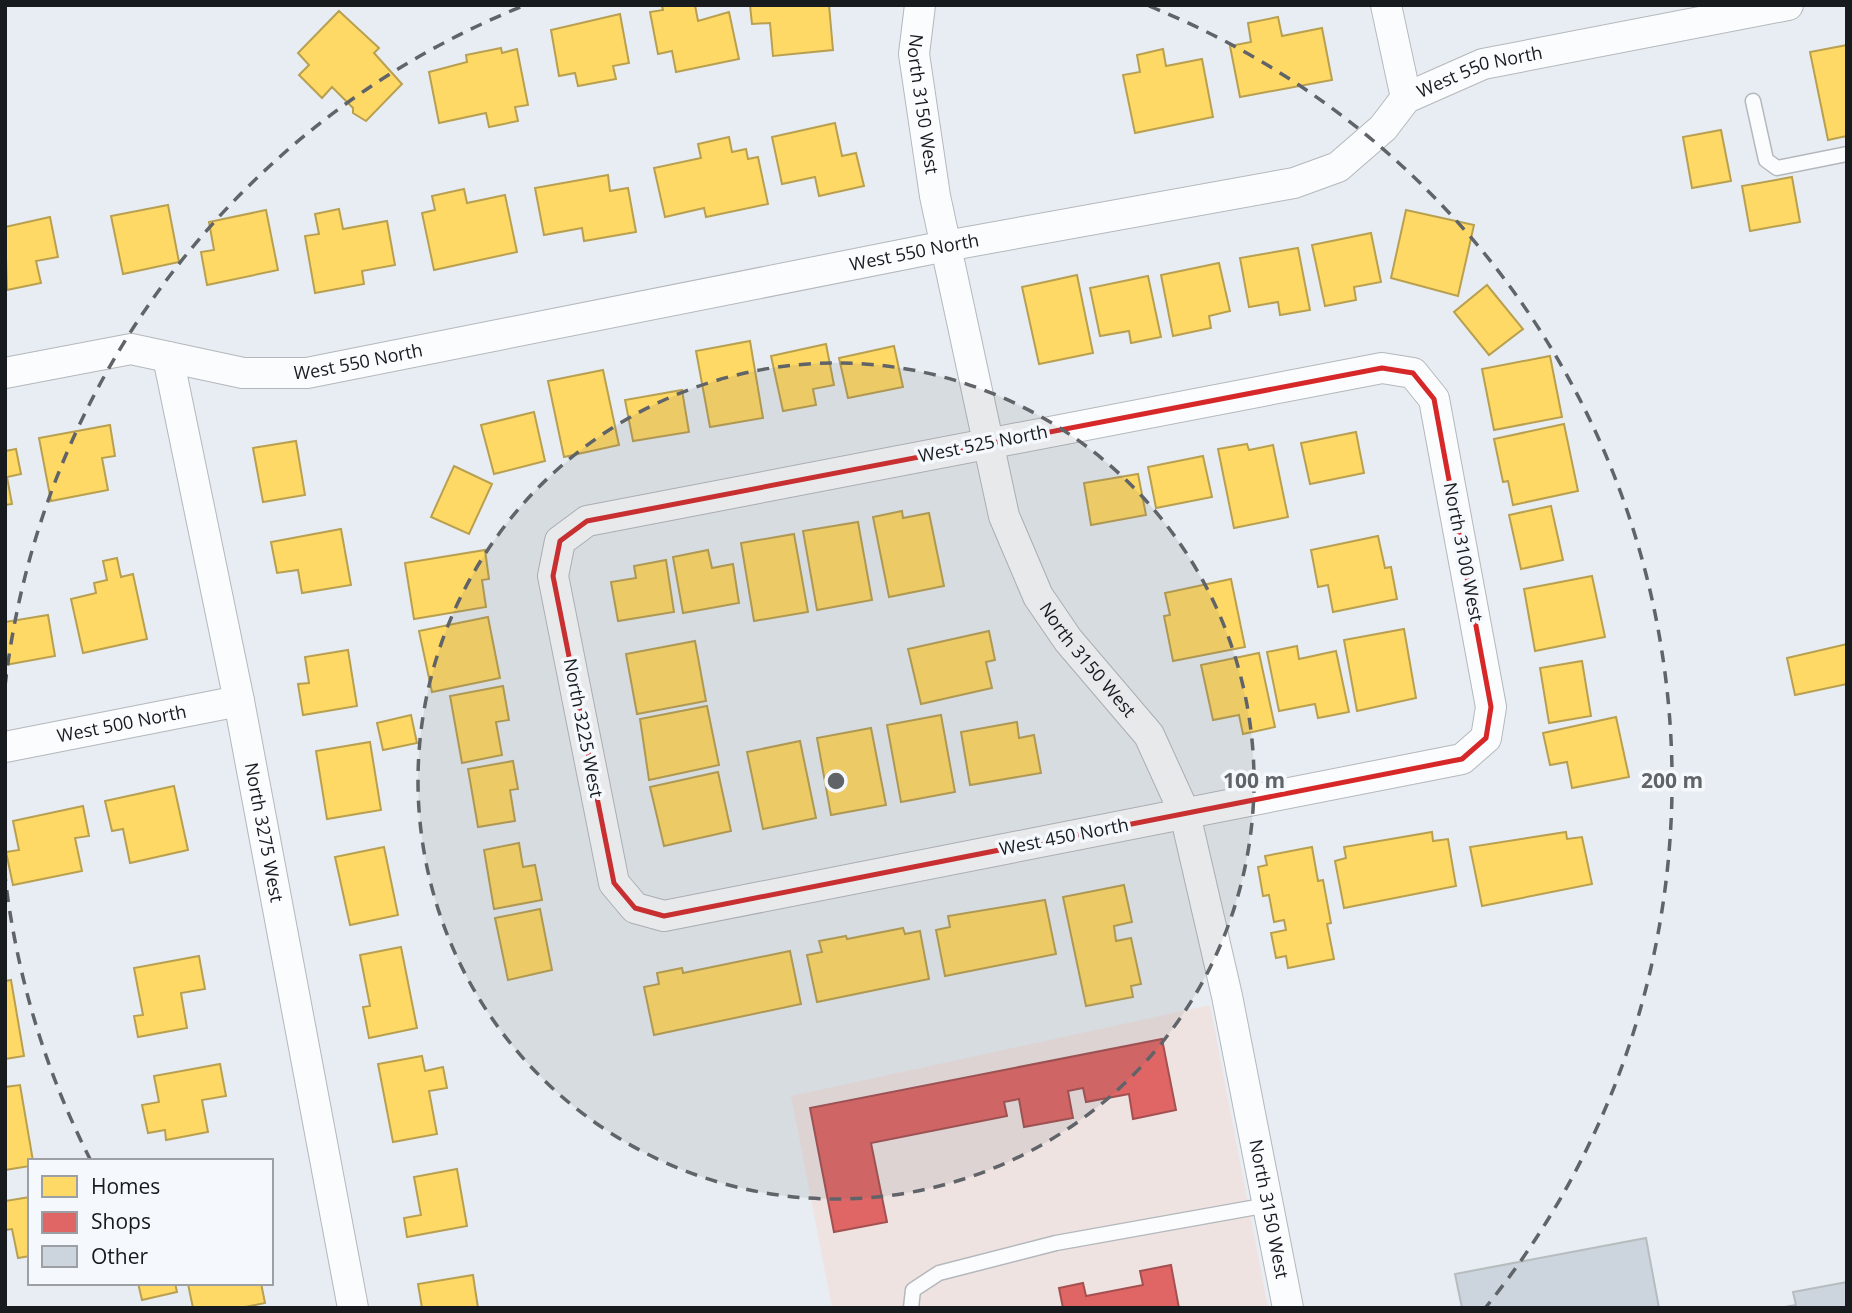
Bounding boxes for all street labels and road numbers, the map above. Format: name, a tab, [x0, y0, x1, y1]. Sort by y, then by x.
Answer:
street label: North 3150 West	[903, 33, 945, 176]
street label: West 550 North	[1413, 40, 1544, 103]
street label: West 550 North	[847, 227, 981, 276]
street label: West 550 North	[294, 337, 425, 384]
street label: West 525 North	[916, 419, 1049, 467]
street label: North 3100 West	[1439, 480, 1489, 624]
street label: North 3150 West	[1035, 597, 1142, 722]
street label: North 3225 West	[559, 656, 609, 800]
street label: West 500 North	[55, 699, 188, 747]
street label: North 3275 West	[240, 761, 290, 904]
street label: West 450 North	[997, 812, 1130, 860]
street label: North 3150 West	[1244, 1137, 1295, 1281]

